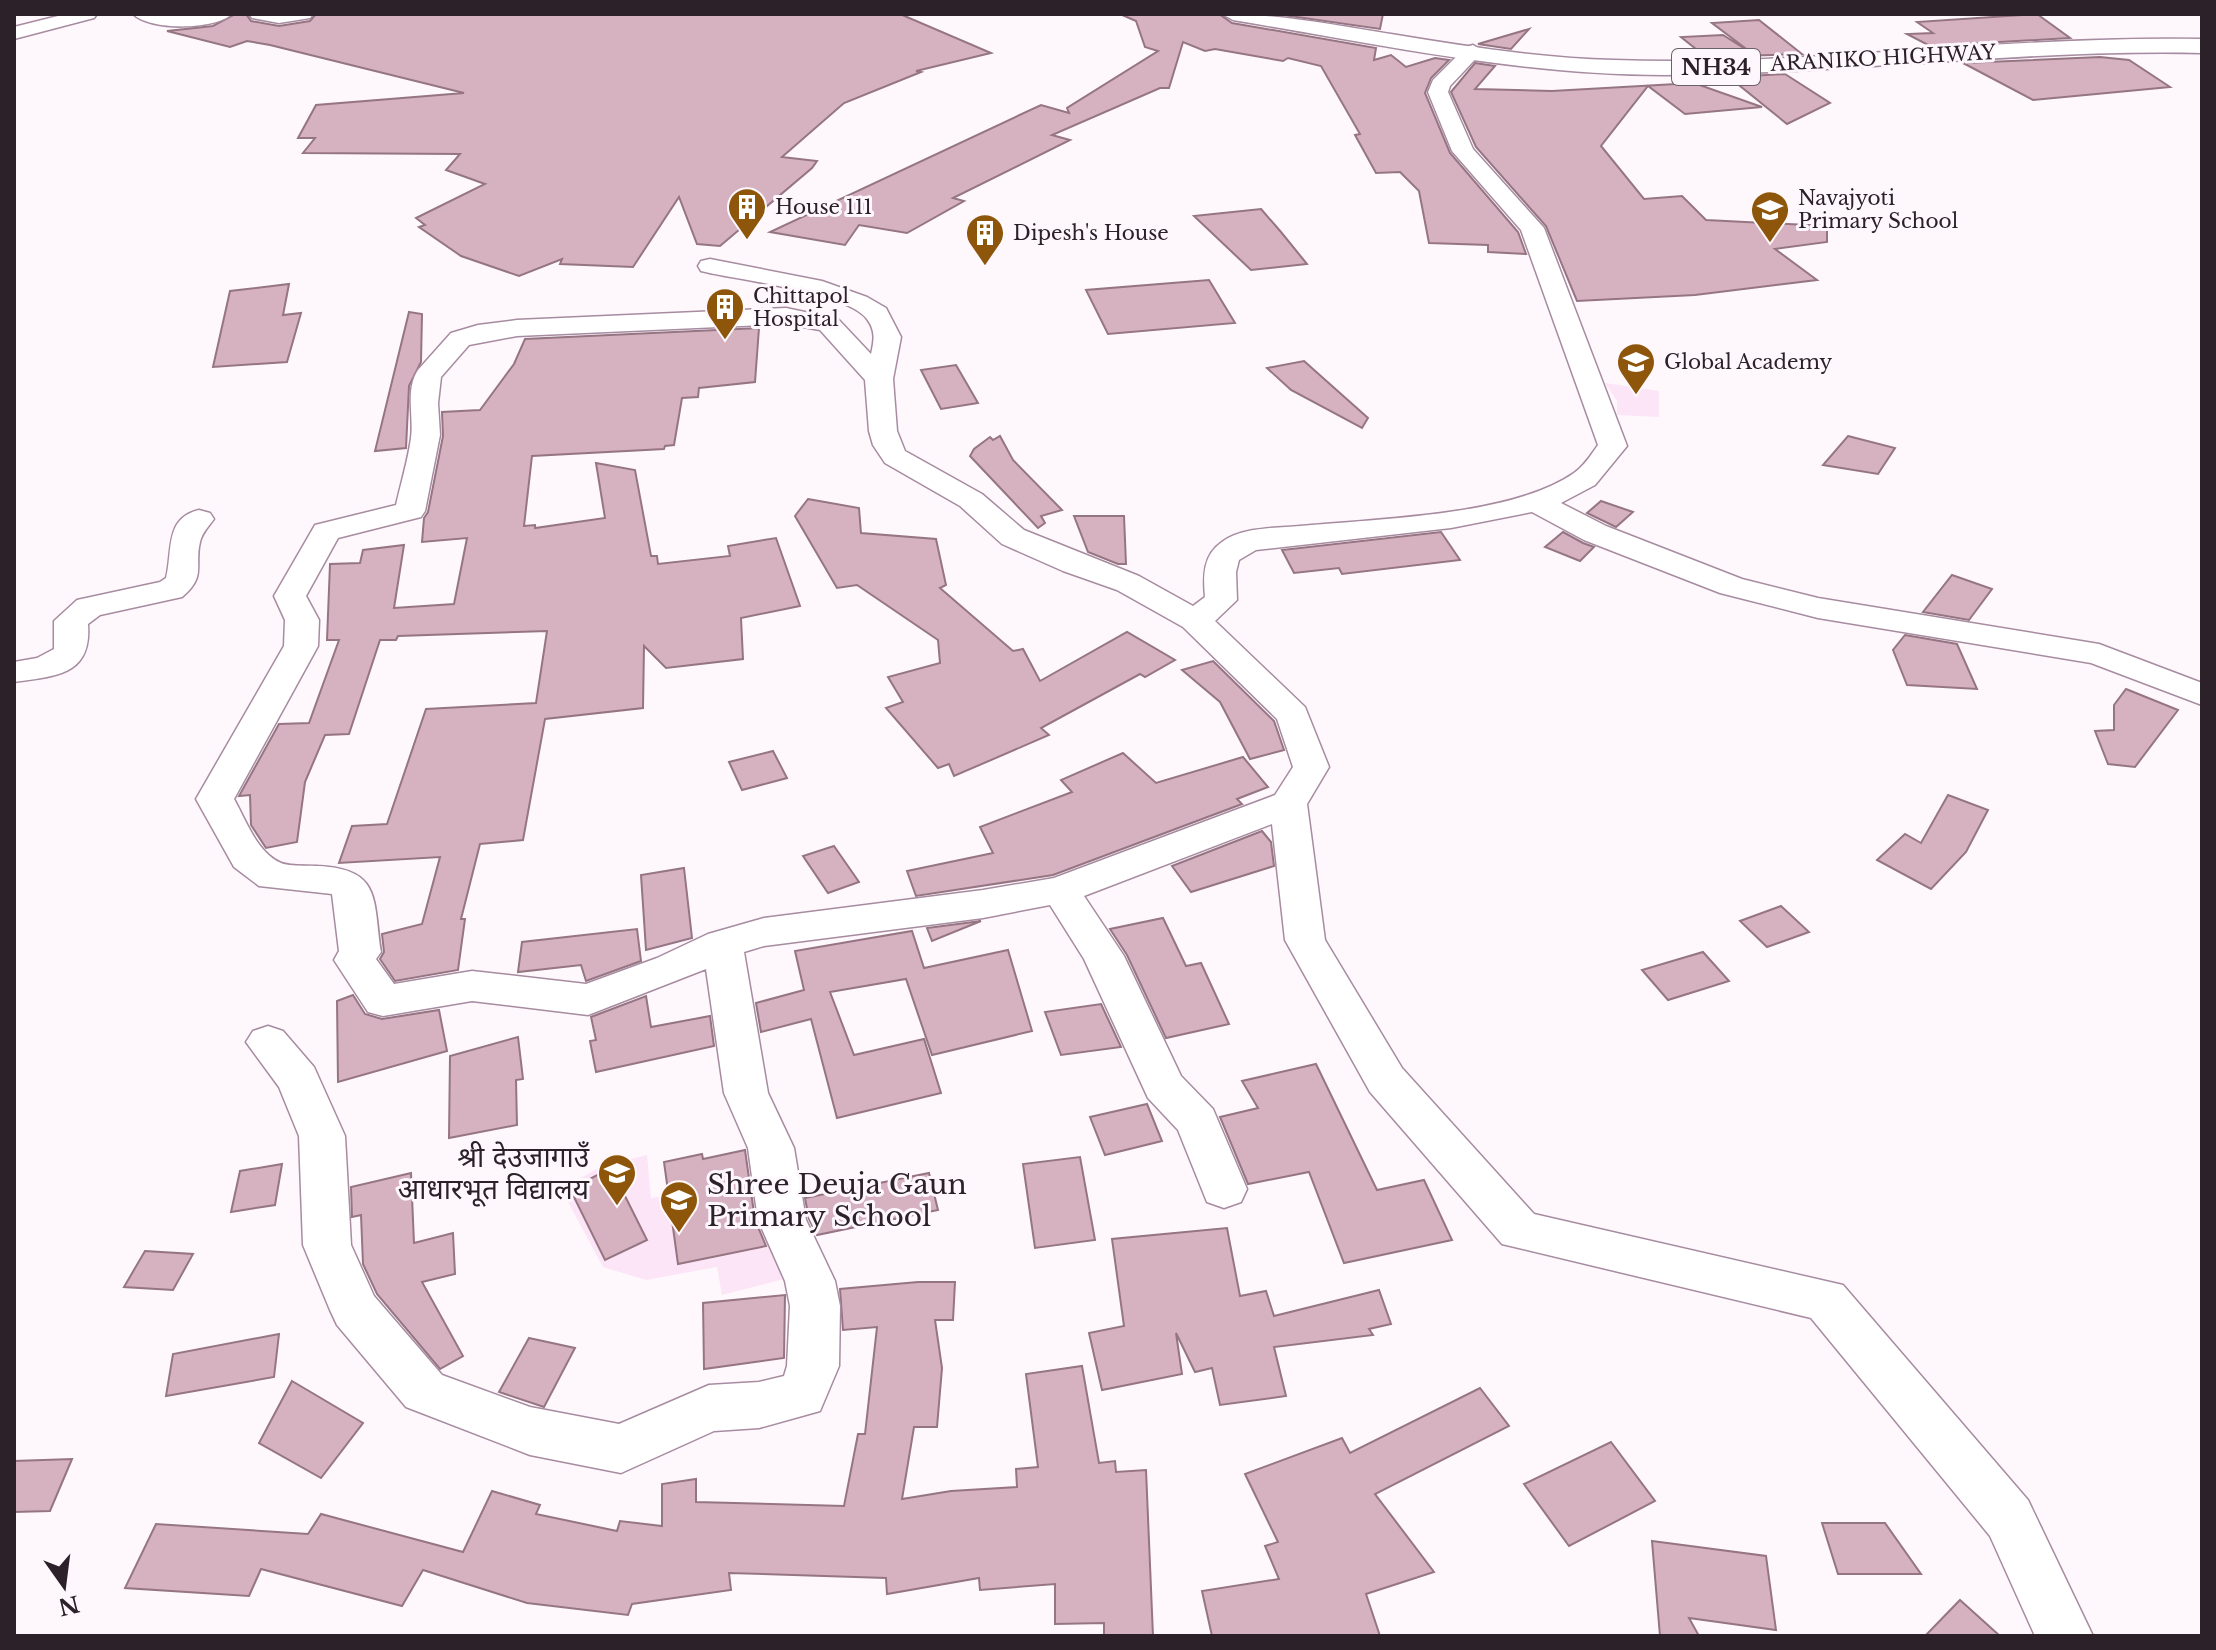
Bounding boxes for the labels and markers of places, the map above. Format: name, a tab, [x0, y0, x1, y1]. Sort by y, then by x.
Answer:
building icon: House 111	[726, 186, 768, 241]
place label: Navajyoti Primary School	[1798, 186, 1958, 233]
school or university icon: Navajyoti Primary School	[1749, 189, 1791, 244]
place label: House 111	[775, 195, 872, 219]
building icon: Dipesh's House	[964, 212, 1006, 267]
place label: Dipesh's House	[1013, 221, 1169, 245]
place label: Chittapol Hospital	[753, 284, 849, 331]
building icon: Chittapol Hospital	[704, 286, 746, 341]
school or university icon: Global Academy	[1615, 341, 1657, 396]
place label: Global Academy	[1664, 350, 1833, 374]
place label: श्री देउजागाउँ आधारभूत विद्यालय	[398, 1140, 590, 1207]
school or university icon: श्री देउजागाउँ आधारभूत विद्यालय	[596, 1152, 638, 1207]
place label: Shree Deuja Gaun Primary School	[707, 1167, 967, 1234]
school or university icon: Shree Deuja Gaun Primary School	[658, 1179, 700, 1234]

